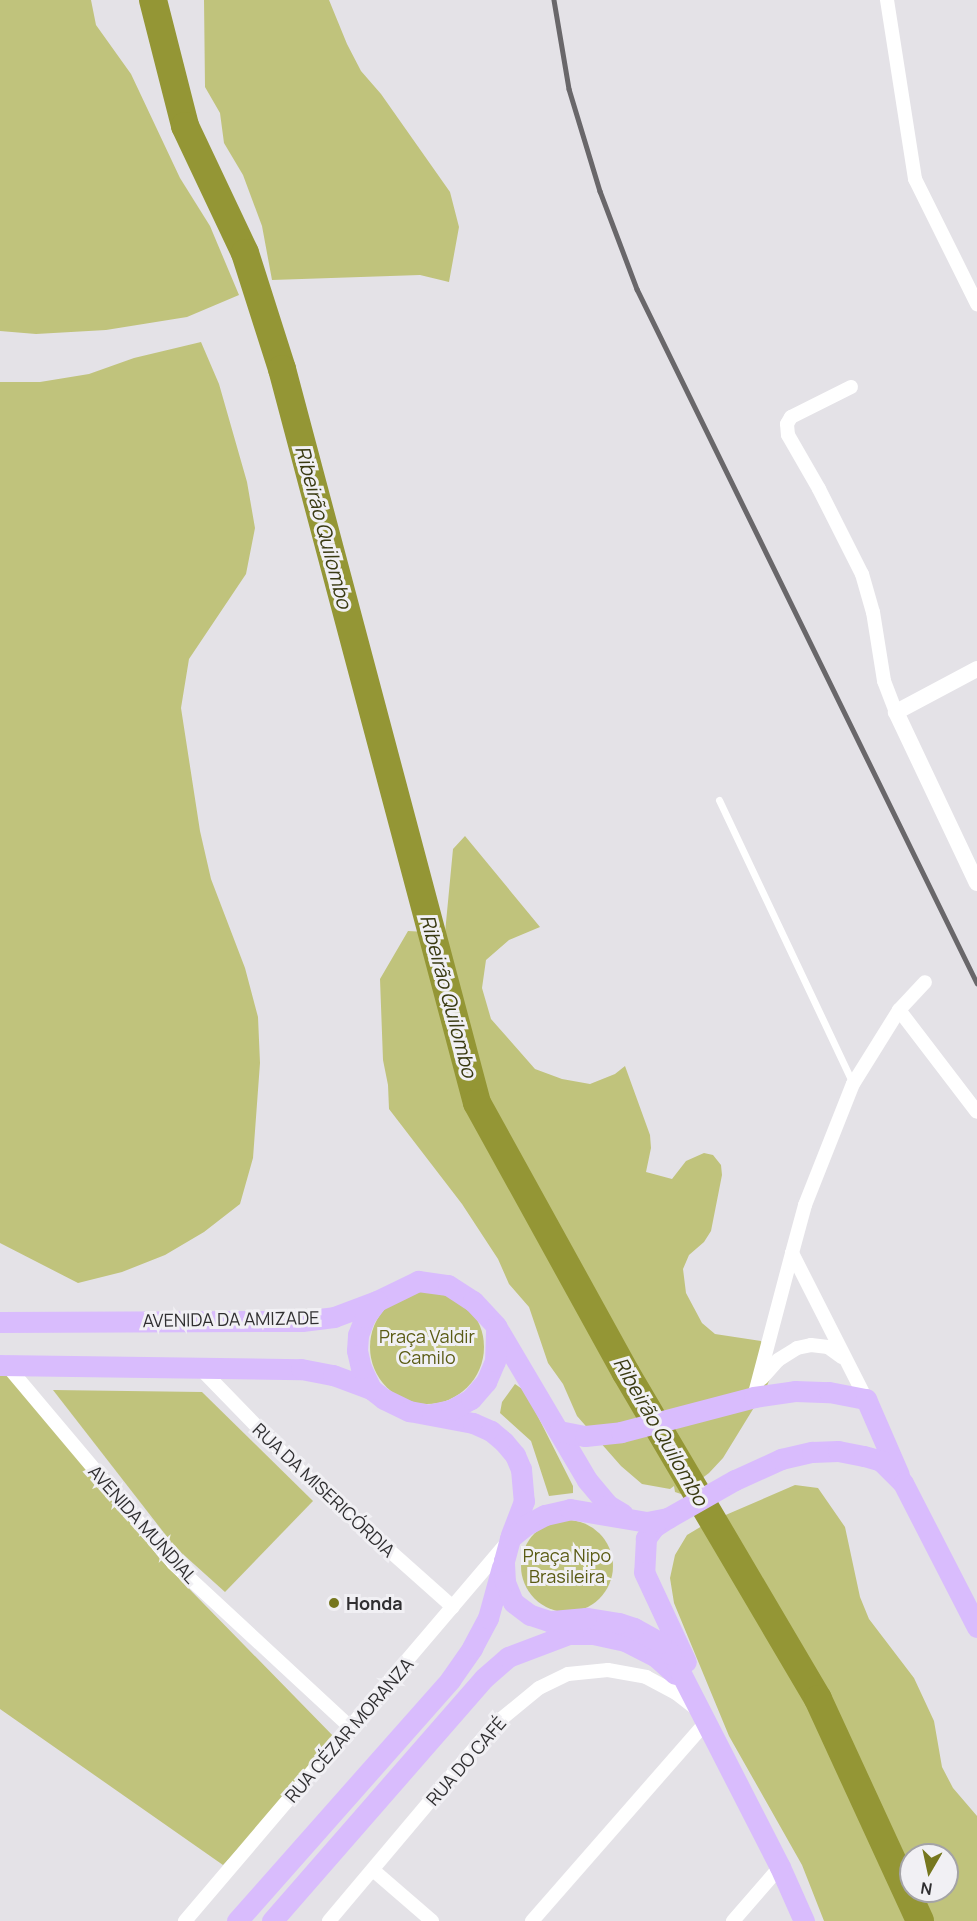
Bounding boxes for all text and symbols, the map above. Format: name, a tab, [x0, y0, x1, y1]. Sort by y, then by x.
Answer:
water label: Ribeirão Quilombo	[291, 443, 357, 611]
water label: Ribeirão Quilombo	[416, 912, 482, 1080]
street label: AVENIDA DA AMIZADE	[142, 1307, 320, 1331]
park label: Praça Valdir Camilo	[379, 1326, 475, 1368]
water label: Ribeirão Quilombo	[609, 1353, 713, 1509]
street label: RUA DA MISERICÓRDIA	[248, 1419, 400, 1561]
street label: AVENIDA MUNDIAL	[84, 1460, 202, 1588]
park label: Praça Nipo Brasileira	[523, 1545, 611, 1588]
place label: Honda	[346, 1592, 403, 1614]
marker: Honda	[327, 1596, 341, 1610]
street label: RUA CÉZAR MORANZA	[280, 1653, 418, 1807]
street label: RUA DO CAFÉ	[422, 1712, 510, 1810]
north arrow	[899, 1843, 959, 1903]
text: N	[919, 1877, 934, 1901]

